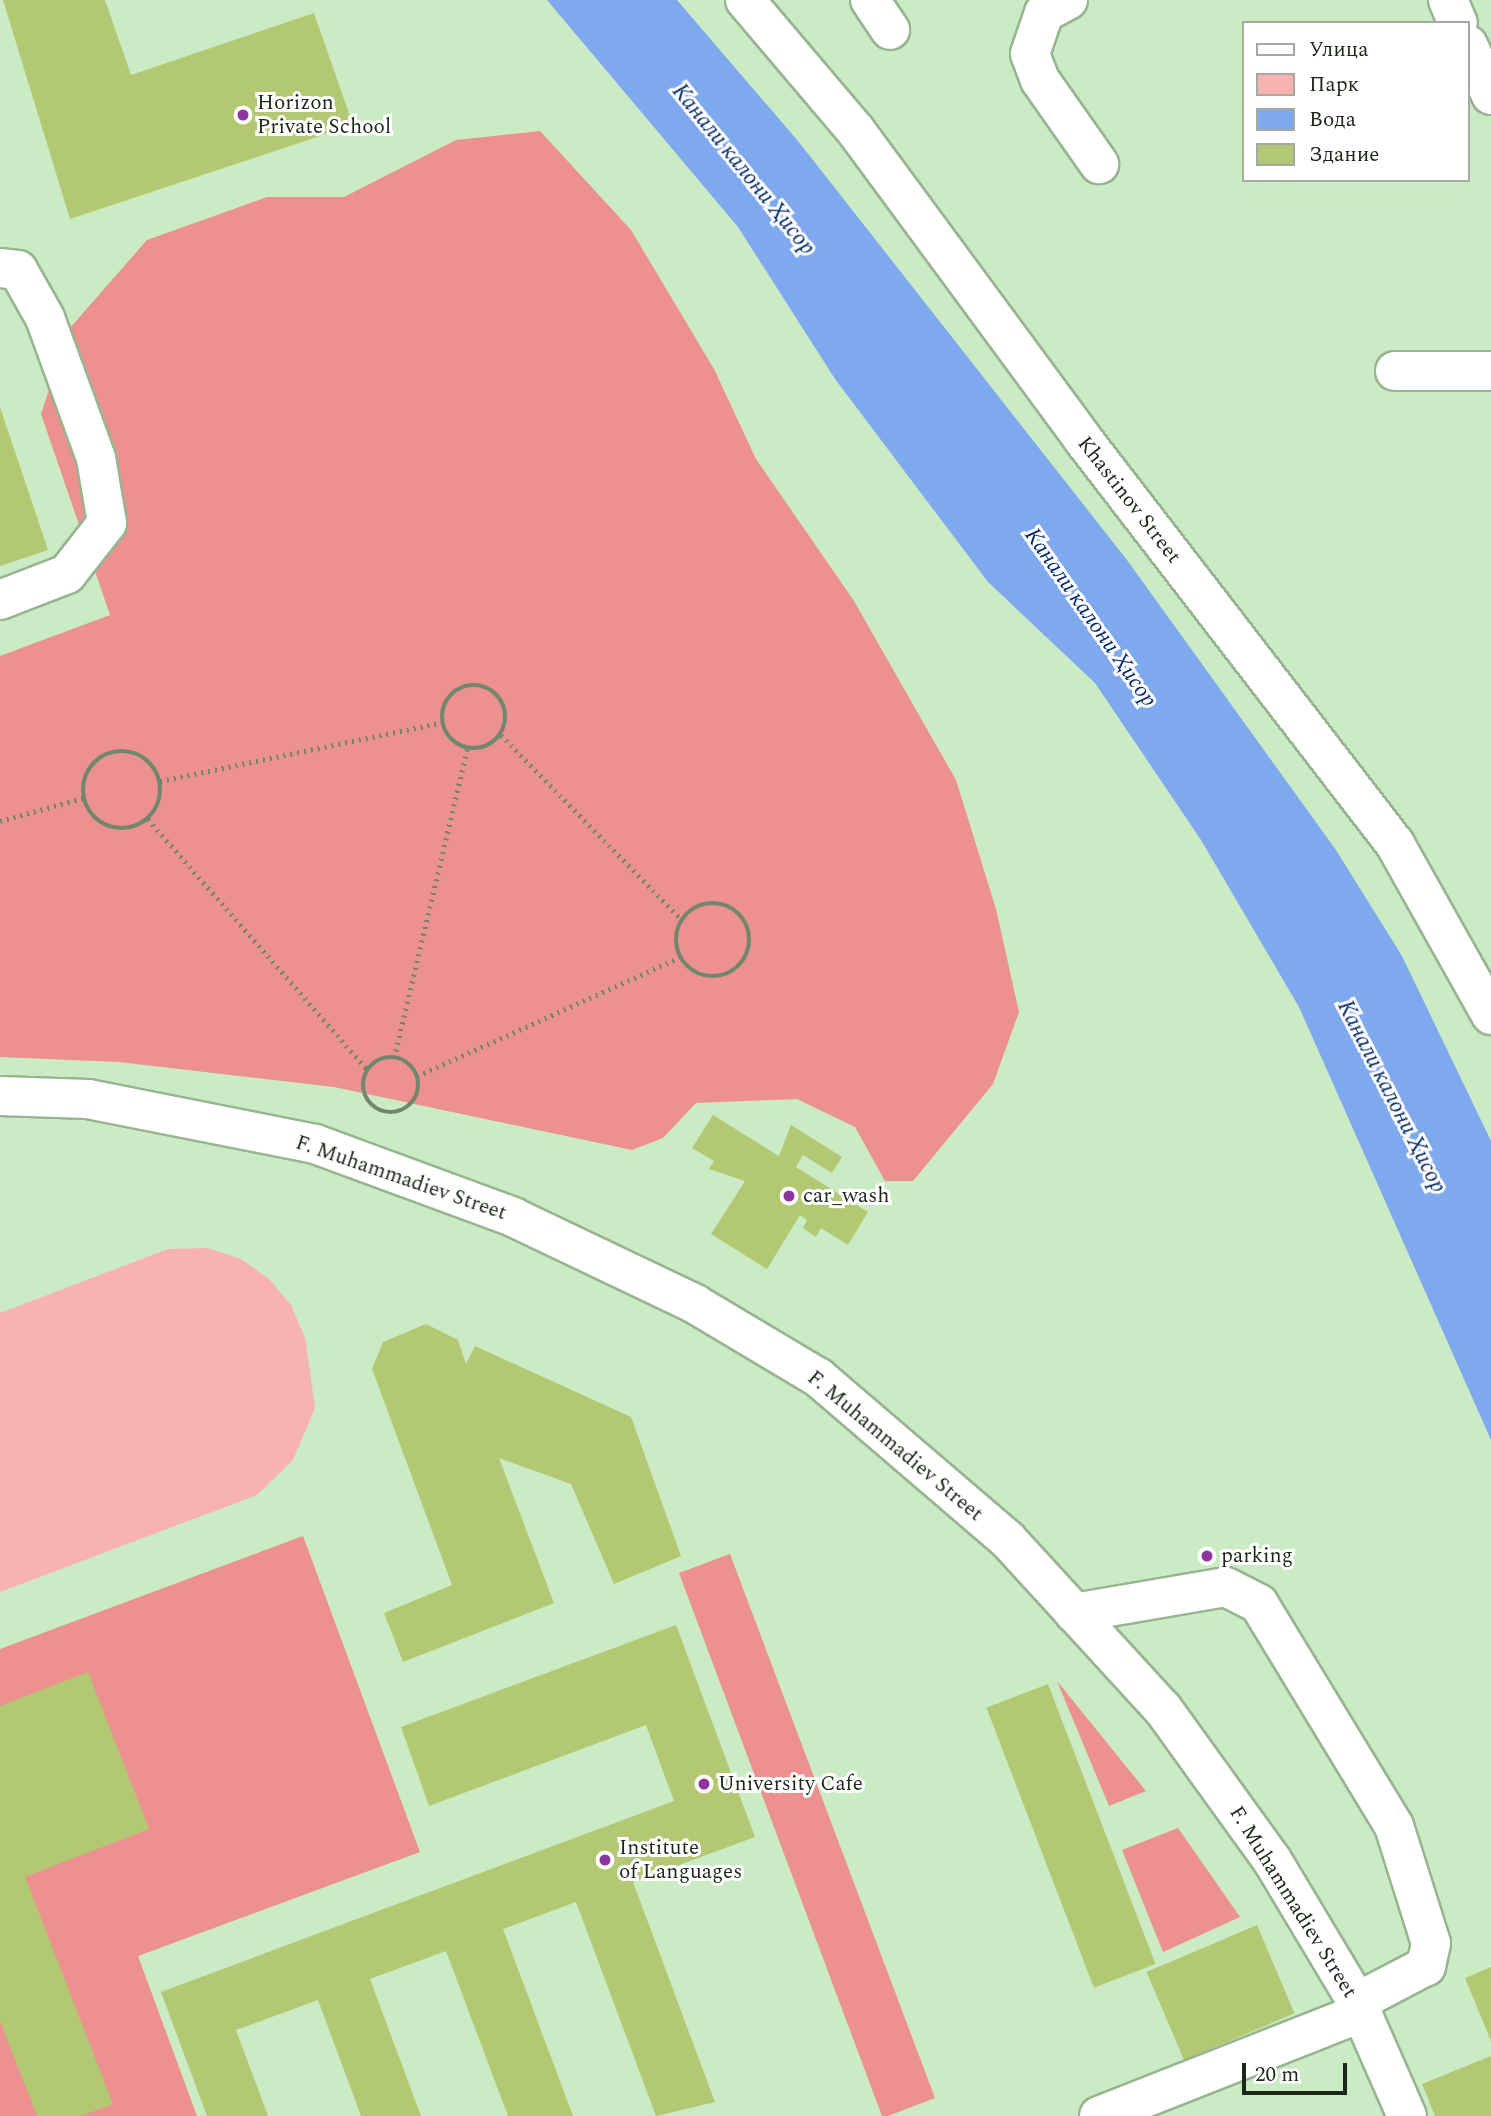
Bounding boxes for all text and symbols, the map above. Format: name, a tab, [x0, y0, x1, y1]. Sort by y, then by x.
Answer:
legend	[1242, 21, 1470, 182]
text: Улица	[1309, 34, 1368, 66]
text: Парк	[1309, 69, 1359, 101]
water label: Канали калони Ҳисор	[665, 79, 821, 261]
place label: Horizon Private School	[257, 90, 391, 140]
text: Вода	[1309, 104, 1356, 136]
marker: Horizon Private School	[235, 107, 251, 123]
text: Здание	[1309, 139, 1379, 171]
street label: Khastinov Street	[1072, 432, 1186, 568]
water label: Канали калони Ҳисор	[1018, 523, 1162, 713]
water label: Канали калони Ҳисор	[1330, 996, 1452, 1198]
street label: F. Muhammadiev Street	[292, 1130, 510, 1226]
place label: car_wash	[803, 1183, 890, 1209]
marker: car_wash	[781, 1188, 797, 1204]
street label: F. Muhammadiev Street	[802, 1365, 988, 1527]
place label: parking	[1221, 1543, 1293, 1569]
marker: parking	[1199, 1548, 1215, 1564]
place label: University Cafe	[718, 1771, 863, 1797]
marker: University Cafe	[696, 1776, 712, 1792]
street label: F. Muhammadiev Street	[1224, 1801, 1362, 2003]
place label: Institute of Languages	[619, 1835, 742, 1885]
marker: Institute of Languages	[597, 1852, 613, 1868]
scale bar	[1246, 2050, 1351, 2094]
text: 20 m	[1255, 2059, 1299, 2091]

